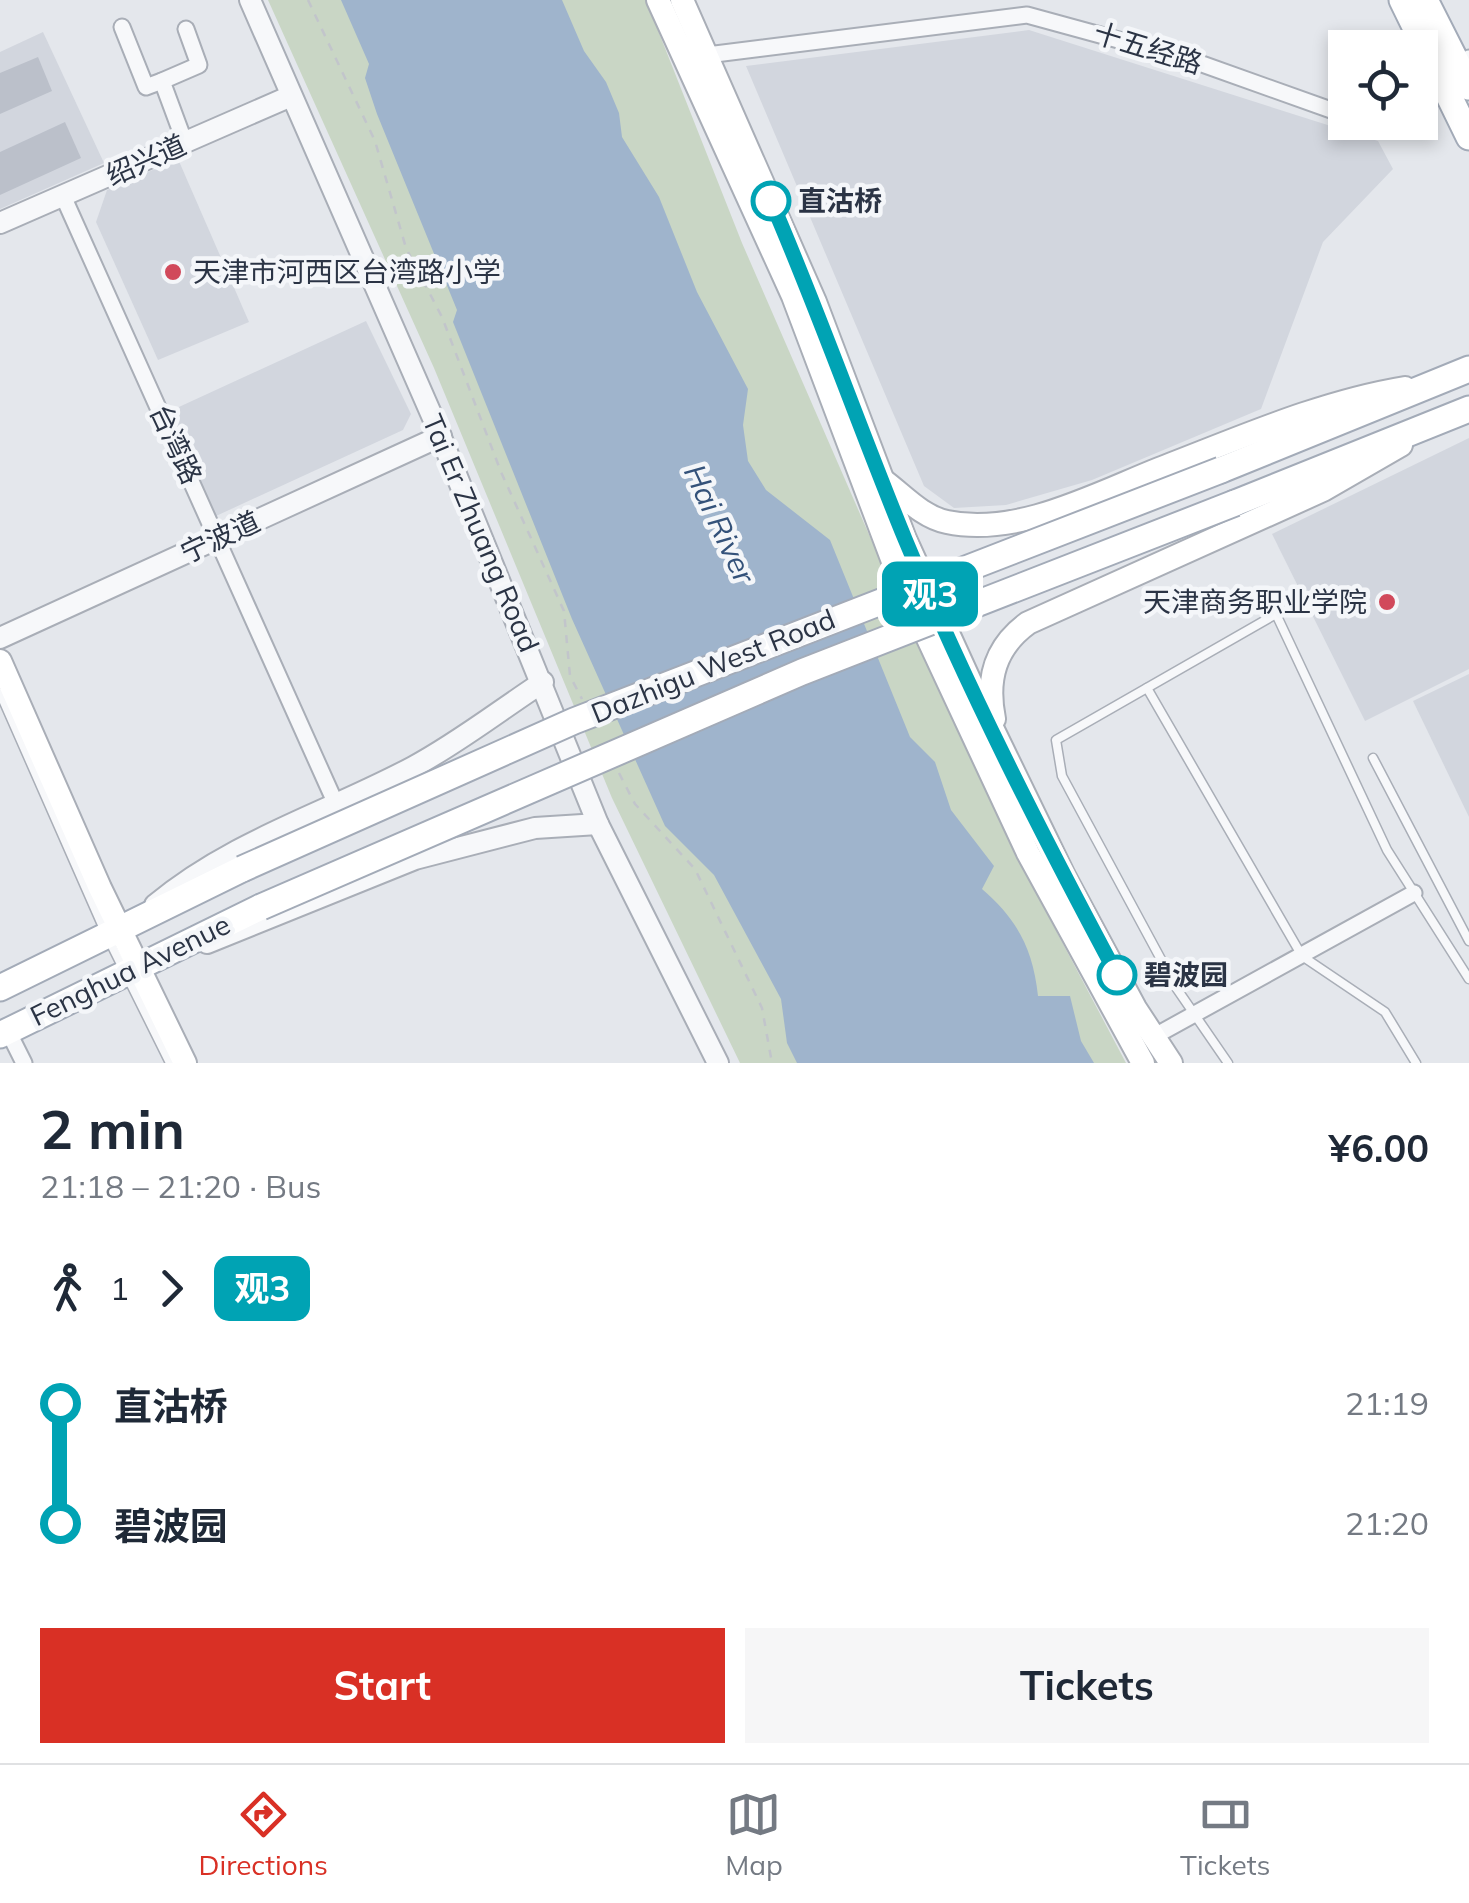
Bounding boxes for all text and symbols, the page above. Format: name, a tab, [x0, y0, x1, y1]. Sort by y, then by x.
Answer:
street label: 十五经路	[1089, 14, 1207, 81]
map controls	[1328, 30, 1438, 140]
button: locate	[1328, 30, 1438, 140]
street label: 绍兴道	[100, 126, 191, 193]
marker: 直沽桥	[752, 182, 790, 220]
place label: 直沽桥	[798, 183, 882, 218]
place label: 天津市河西区台湾路小学	[193, 254, 501, 289]
marker: 天津市河西区台湾路小学	[162, 261, 184, 283]
street label: 台湾路	[143, 398, 210, 489]
street label: Tai Er Zhuang Road	[416, 409, 547, 657]
water label: Hai River	[676, 458, 764, 590]
street label: 宁波道	[174, 503, 265, 570]
line badge: 观3	[885, 562, 975, 626]
text: 观3	[902, 572, 958, 616]
place label: 天津商务职业学院	[1143, 584, 1367, 619]
marker: 天津商务职业学院	[1376, 591, 1398, 613]
street label: Dazhigu West Road	[586, 601, 840, 730]
street label: Fenghua Avenue	[24, 906, 235, 1033]
marker: 碧波园	[1098, 956, 1136, 994]
place label: 碧波园	[1144, 957, 1228, 992]
text: 2 min	[40, 1094, 185, 1163]
text: ¥6.00	[1328, 1124, 1429, 1172]
text: 21:18 – 21:20 · Bus	[40, 1166, 321, 1206]
icon: walk	[40, 1261, 95, 1316]
icon: forward	[144, 1261, 199, 1316]
text: 观3	[234, 1266, 290, 1310]
text: 1	[110, 1268, 129, 1308]
text: 直沽桥	[114, 1382, 228, 1430]
text: 21:19	[1345, 1383, 1429, 1423]
text: 碧波园	[114, 1502, 228, 1550]
text: 21:20	[1345, 1503, 1429, 1543]
button: Start	[40, 1628, 725, 1743]
button: Tickets	[745, 1628, 1429, 1743]
tab: Directions	[199, 1787, 328, 1882]
tab: Map	[725, 1787, 783, 1882]
tab: Tickets	[1180, 1787, 1270, 1882]

